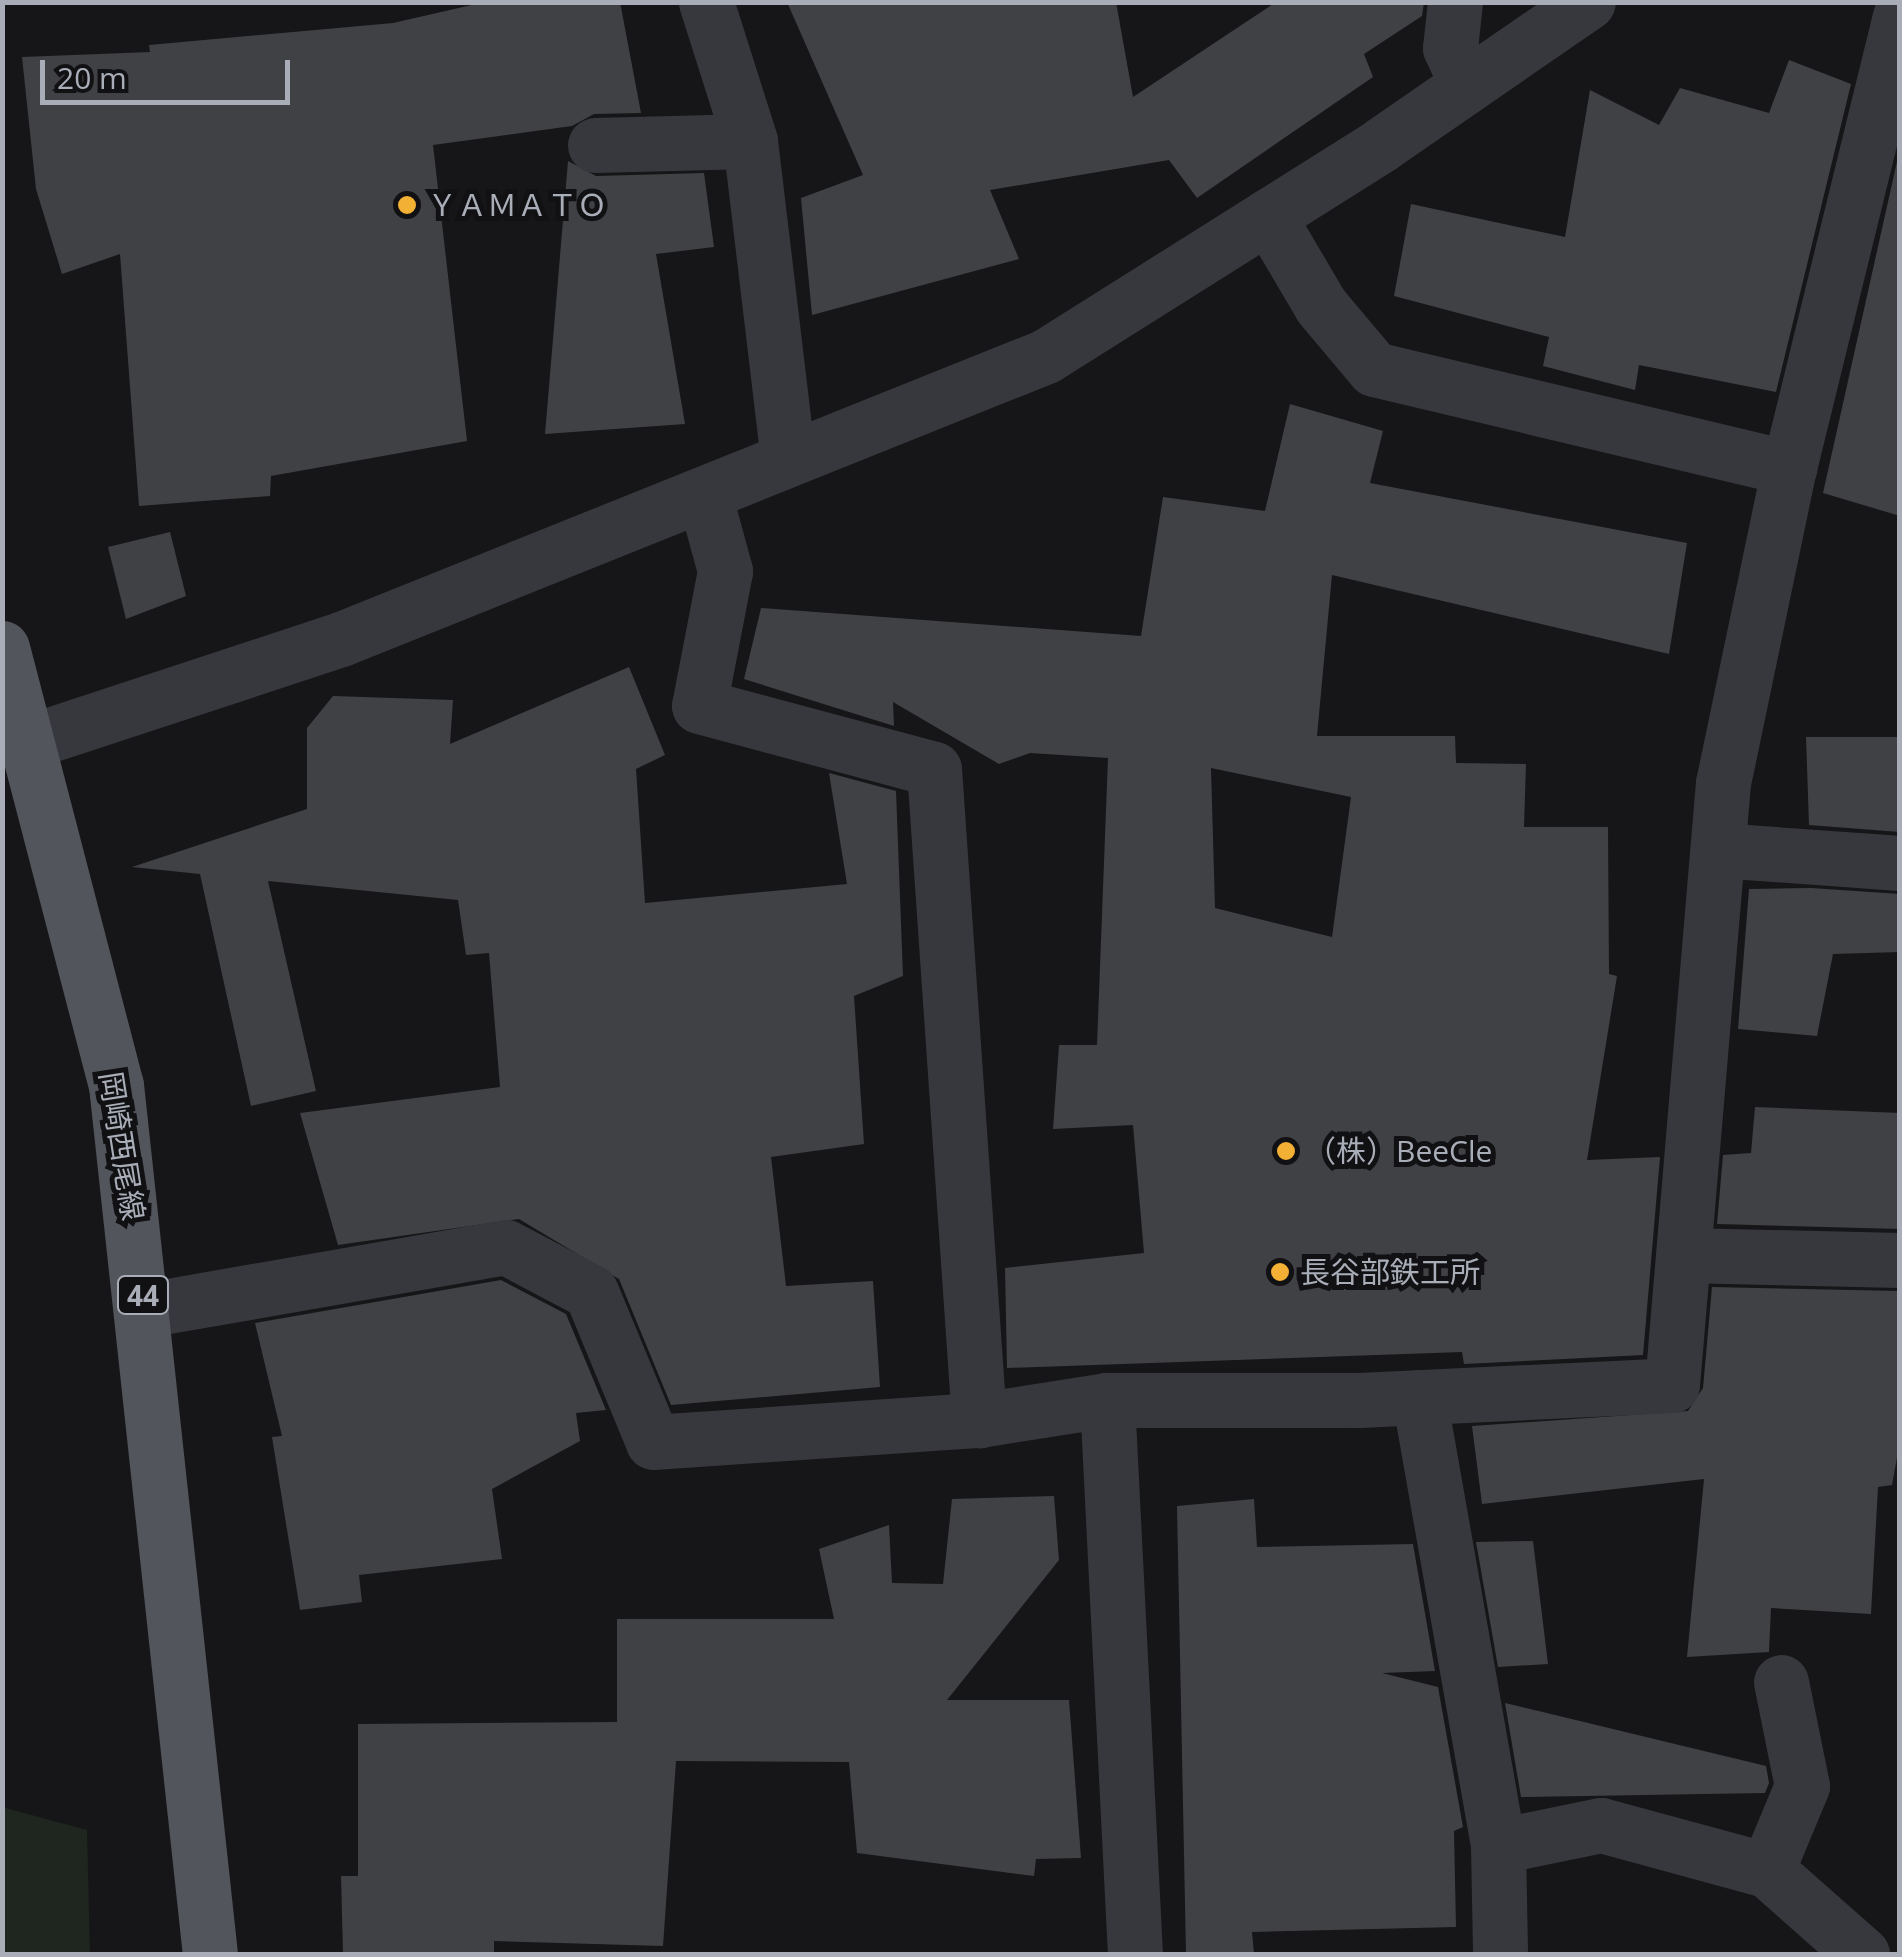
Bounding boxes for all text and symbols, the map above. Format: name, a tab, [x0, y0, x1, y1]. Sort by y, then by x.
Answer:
scale bar	[45, 40, 295, 102]
text: 20 m	[57, 57, 127, 98]
place label: ＹＡＭＡＴＯ	[427, 187, 607, 223]
marker: ＹＡＭＡＴＯ	[396, 194, 418, 216]
street label: 岡崎西尾線	[92, 1069, 152, 1223]
place label: （株）BeeCle	[1306, 1133, 1492, 1169]
marker: （株）BeeCle	[1275, 1140, 1297, 1162]
place label: 長谷部鉄工所	[1300, 1254, 1480, 1290]
marker: 長谷部鉄工所	[1269, 1261, 1291, 1283]
road number: 44	[116, 1272, 170, 1318]

